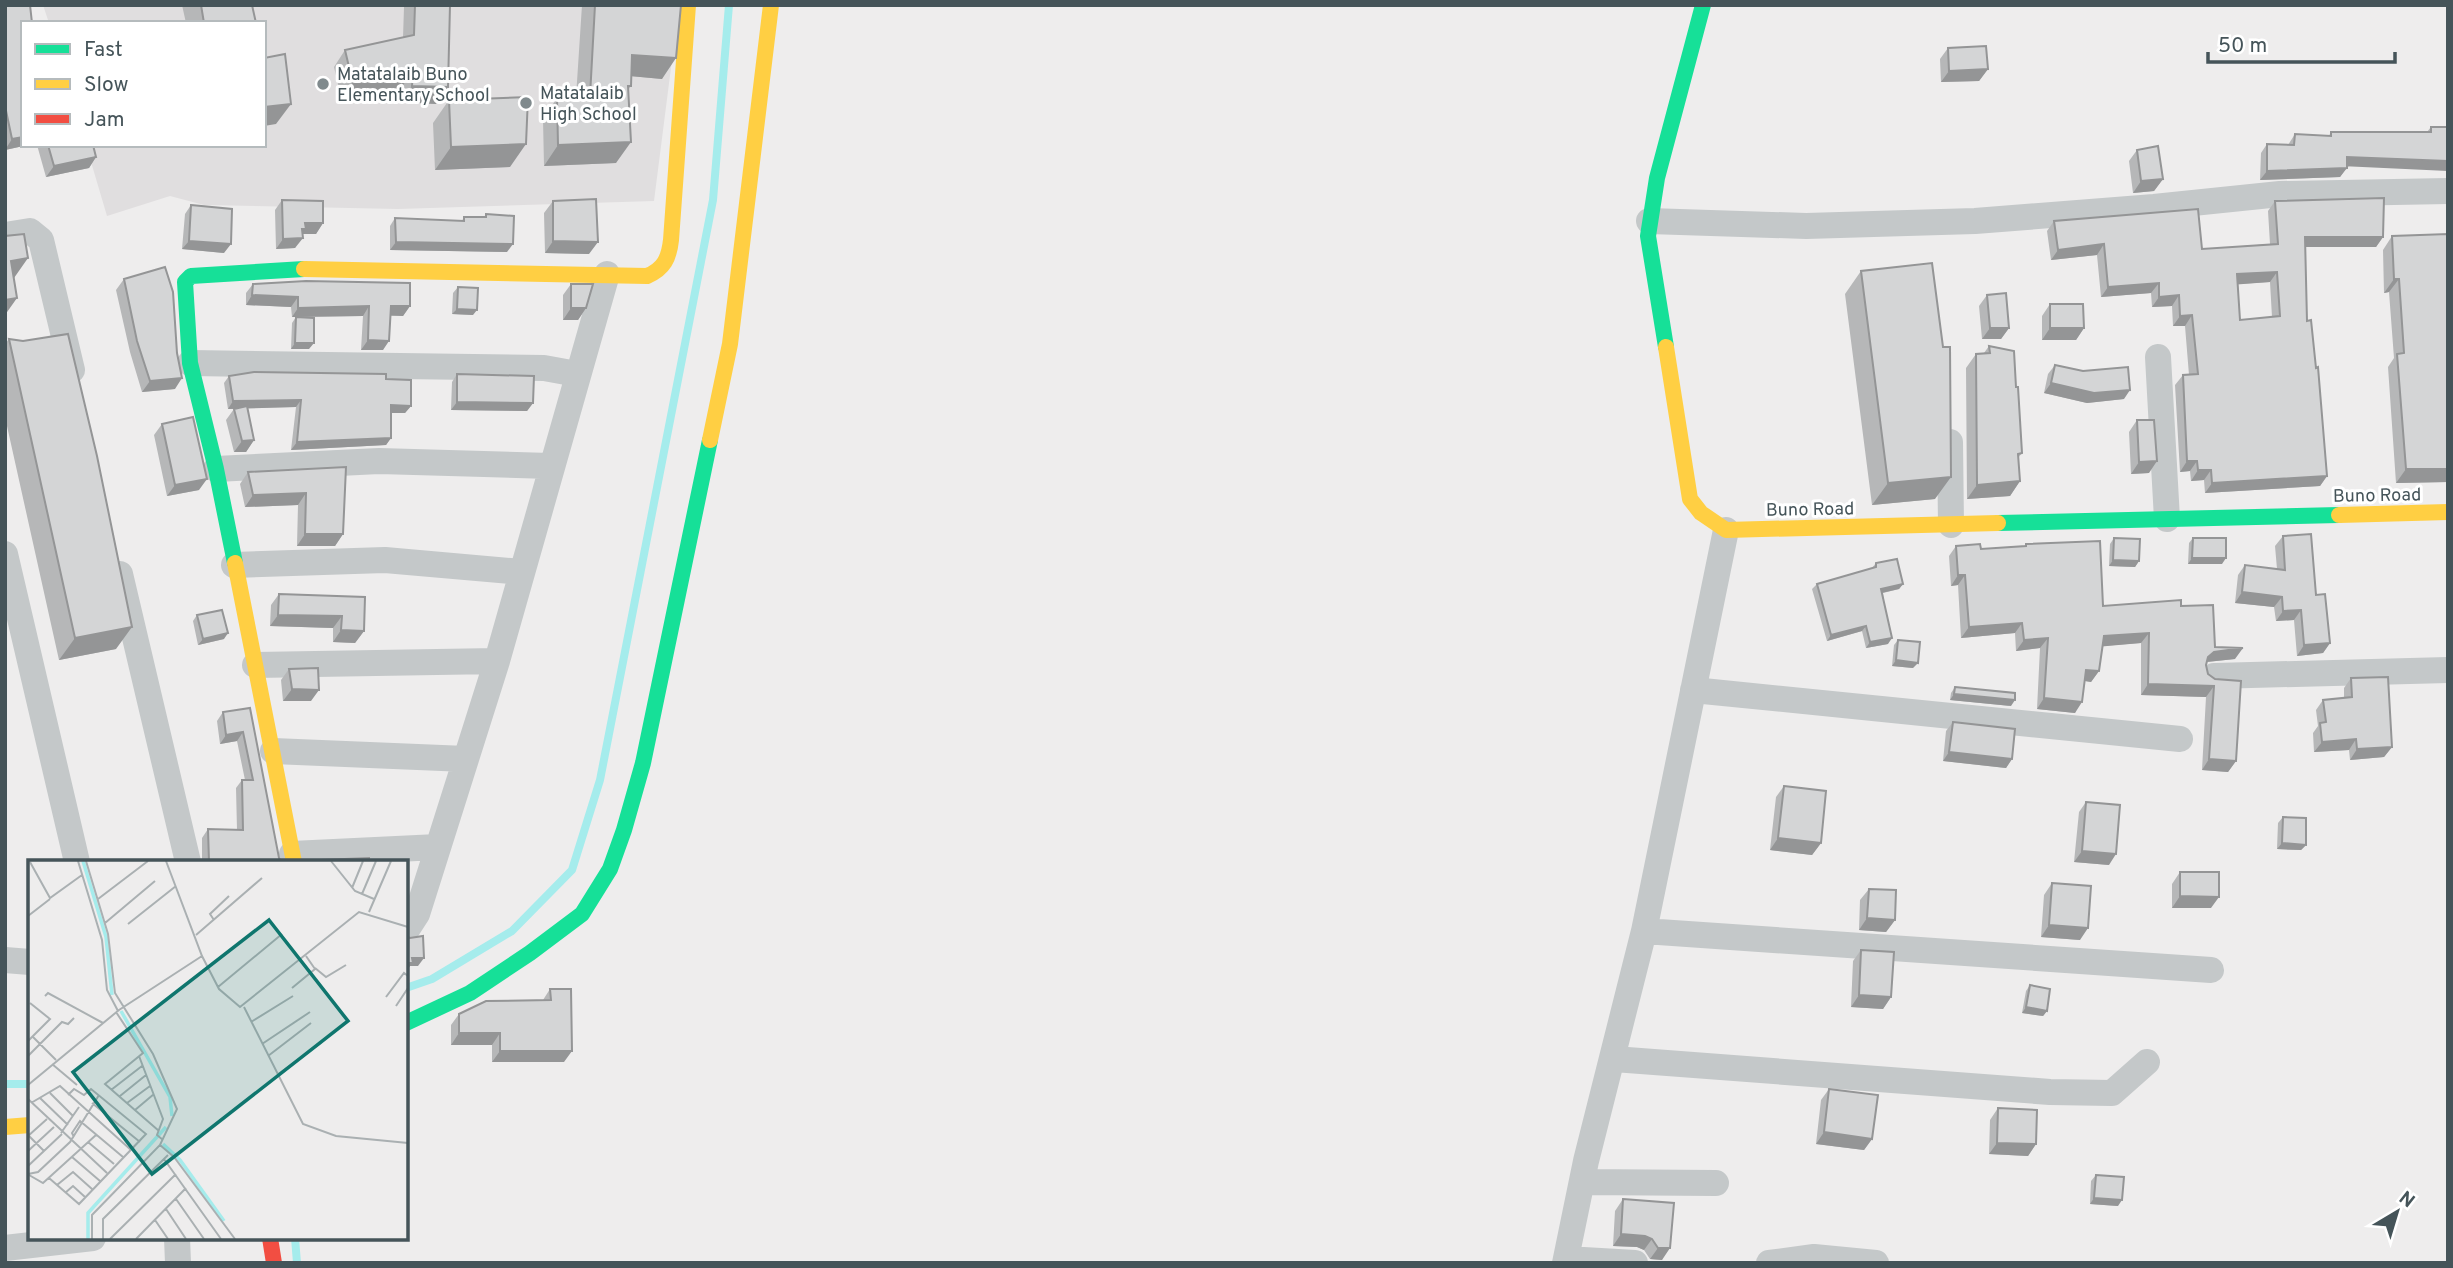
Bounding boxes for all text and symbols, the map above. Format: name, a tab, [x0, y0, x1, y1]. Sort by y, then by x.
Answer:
legend	[21, 21, 266, 147]
scale bar	[2208, 21, 2395, 65]
text: 50 m	[2218, 33, 2267, 60]
text: Fast	[84, 37, 123, 64]
place label: Matatalaib Buno Elementary School	[337, 64, 490, 108]
text: Slow	[84, 72, 129, 99]
marker: Matatalaib Buno Elementary School	[315, 76, 331, 92]
place label: Matatalaib High School	[540, 83, 637, 127]
marker: Matatalaib High School	[518, 95, 534, 111]
text: Jam	[84, 107, 125, 134]
street label: Buno Road	[2333, 484, 2421, 509]
street label: Buno Road	[1766, 498, 1854, 523]
inset map	[28, 860, 408, 1240]
north arrow	[2362, 1177, 2432, 1247]
text: N	[2393, 1187, 2419, 1214]

